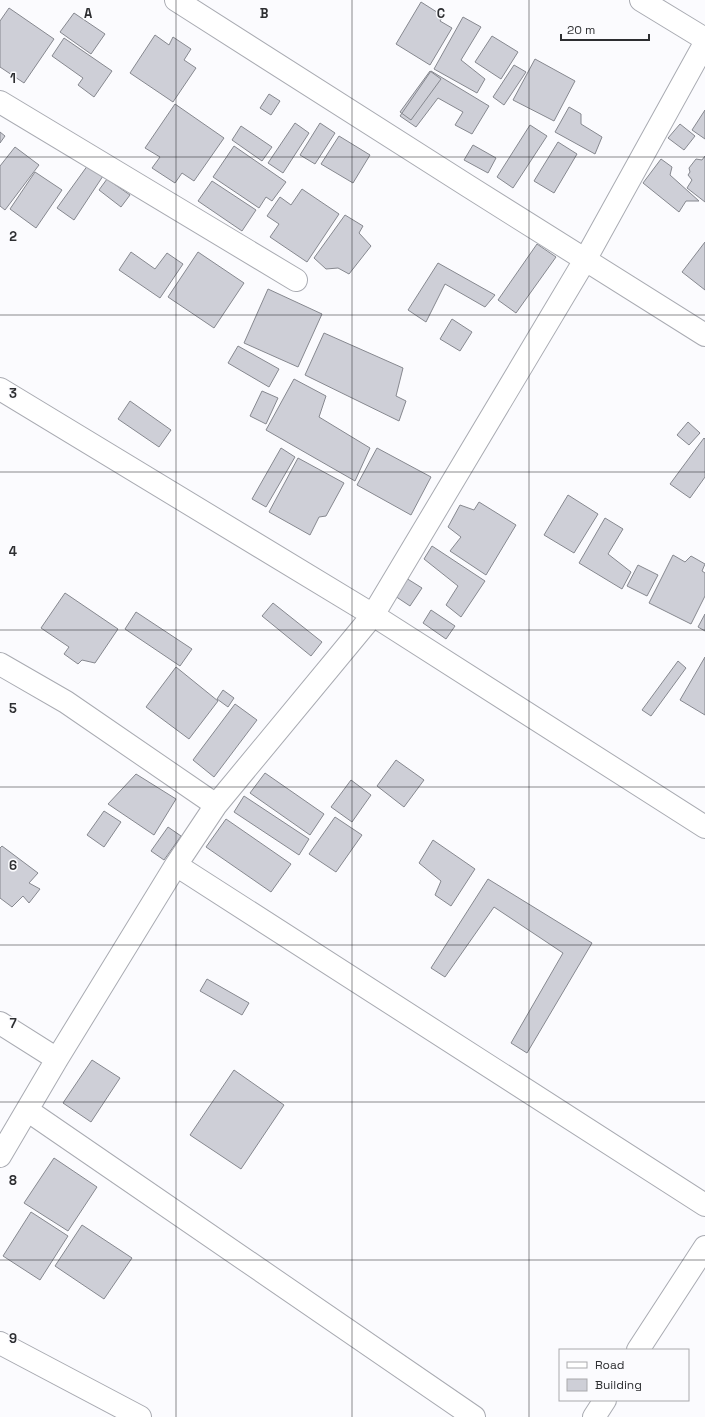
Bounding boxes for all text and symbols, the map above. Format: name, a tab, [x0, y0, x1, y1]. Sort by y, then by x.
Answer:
text: A	[84, 5, 93, 22]
text: B	[260, 5, 269, 22]
text: C	[437, 5, 445, 22]
scale bar	[561, 16, 649, 42]
text: 20 m	[567, 22, 595, 38]
text: 1	[10, 70, 16, 87]
text: 2	[9, 228, 17, 245]
text: 3	[9, 385, 17, 402]
text: 4	[9, 543, 17, 560]
text: 5	[9, 700, 17, 717]
text: 6	[9, 857, 17, 874]
text: 7	[9, 1015, 17, 1032]
text: 8	[9, 1172, 17, 1189]
text: 9	[9, 1330, 17, 1347]
legend	[559, 1349, 689, 1401]
text: Road	[595, 1357, 624, 1373]
text: Building	[595, 1377, 642, 1393]

